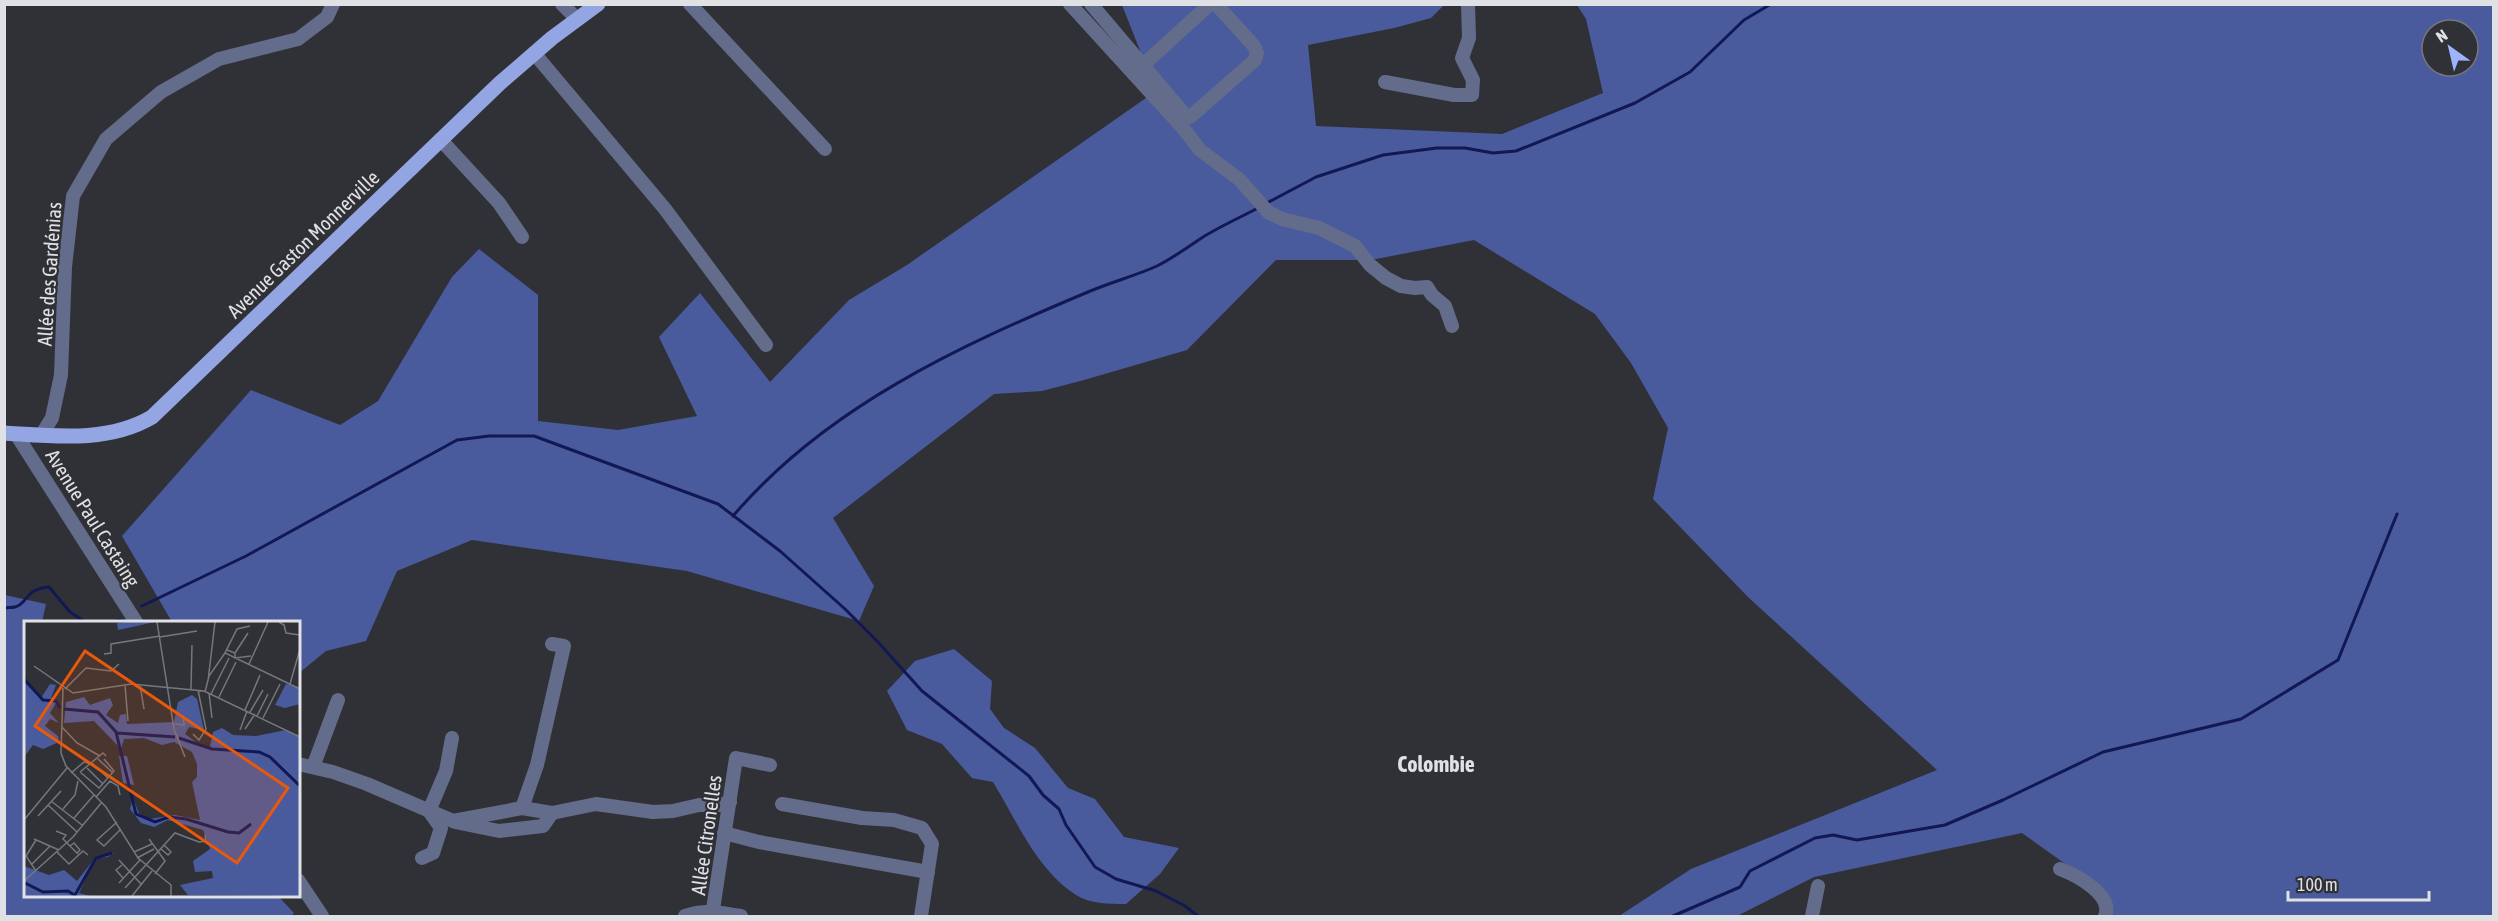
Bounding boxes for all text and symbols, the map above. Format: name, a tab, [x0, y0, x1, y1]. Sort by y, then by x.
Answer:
north arrow	[2420, 18, 2480, 78]
text: N	[2433, 25, 2451, 46]
street label: Avenue Gaston Monnerville	[222, 166, 384, 322]
street label: Allée des Gardénias	[32, 201, 66, 347]
street label: Avenue Paul Castaing	[41, 445, 145, 591]
inset map	[24, 621, 300, 897]
district label: Colombie	[1397, 751, 1475, 777]
street label: Allée Citronelles	[686, 773, 726, 897]
scale bar	[2288, 864, 2429, 902]
text: 100 m	[2297, 874, 2338, 895]

